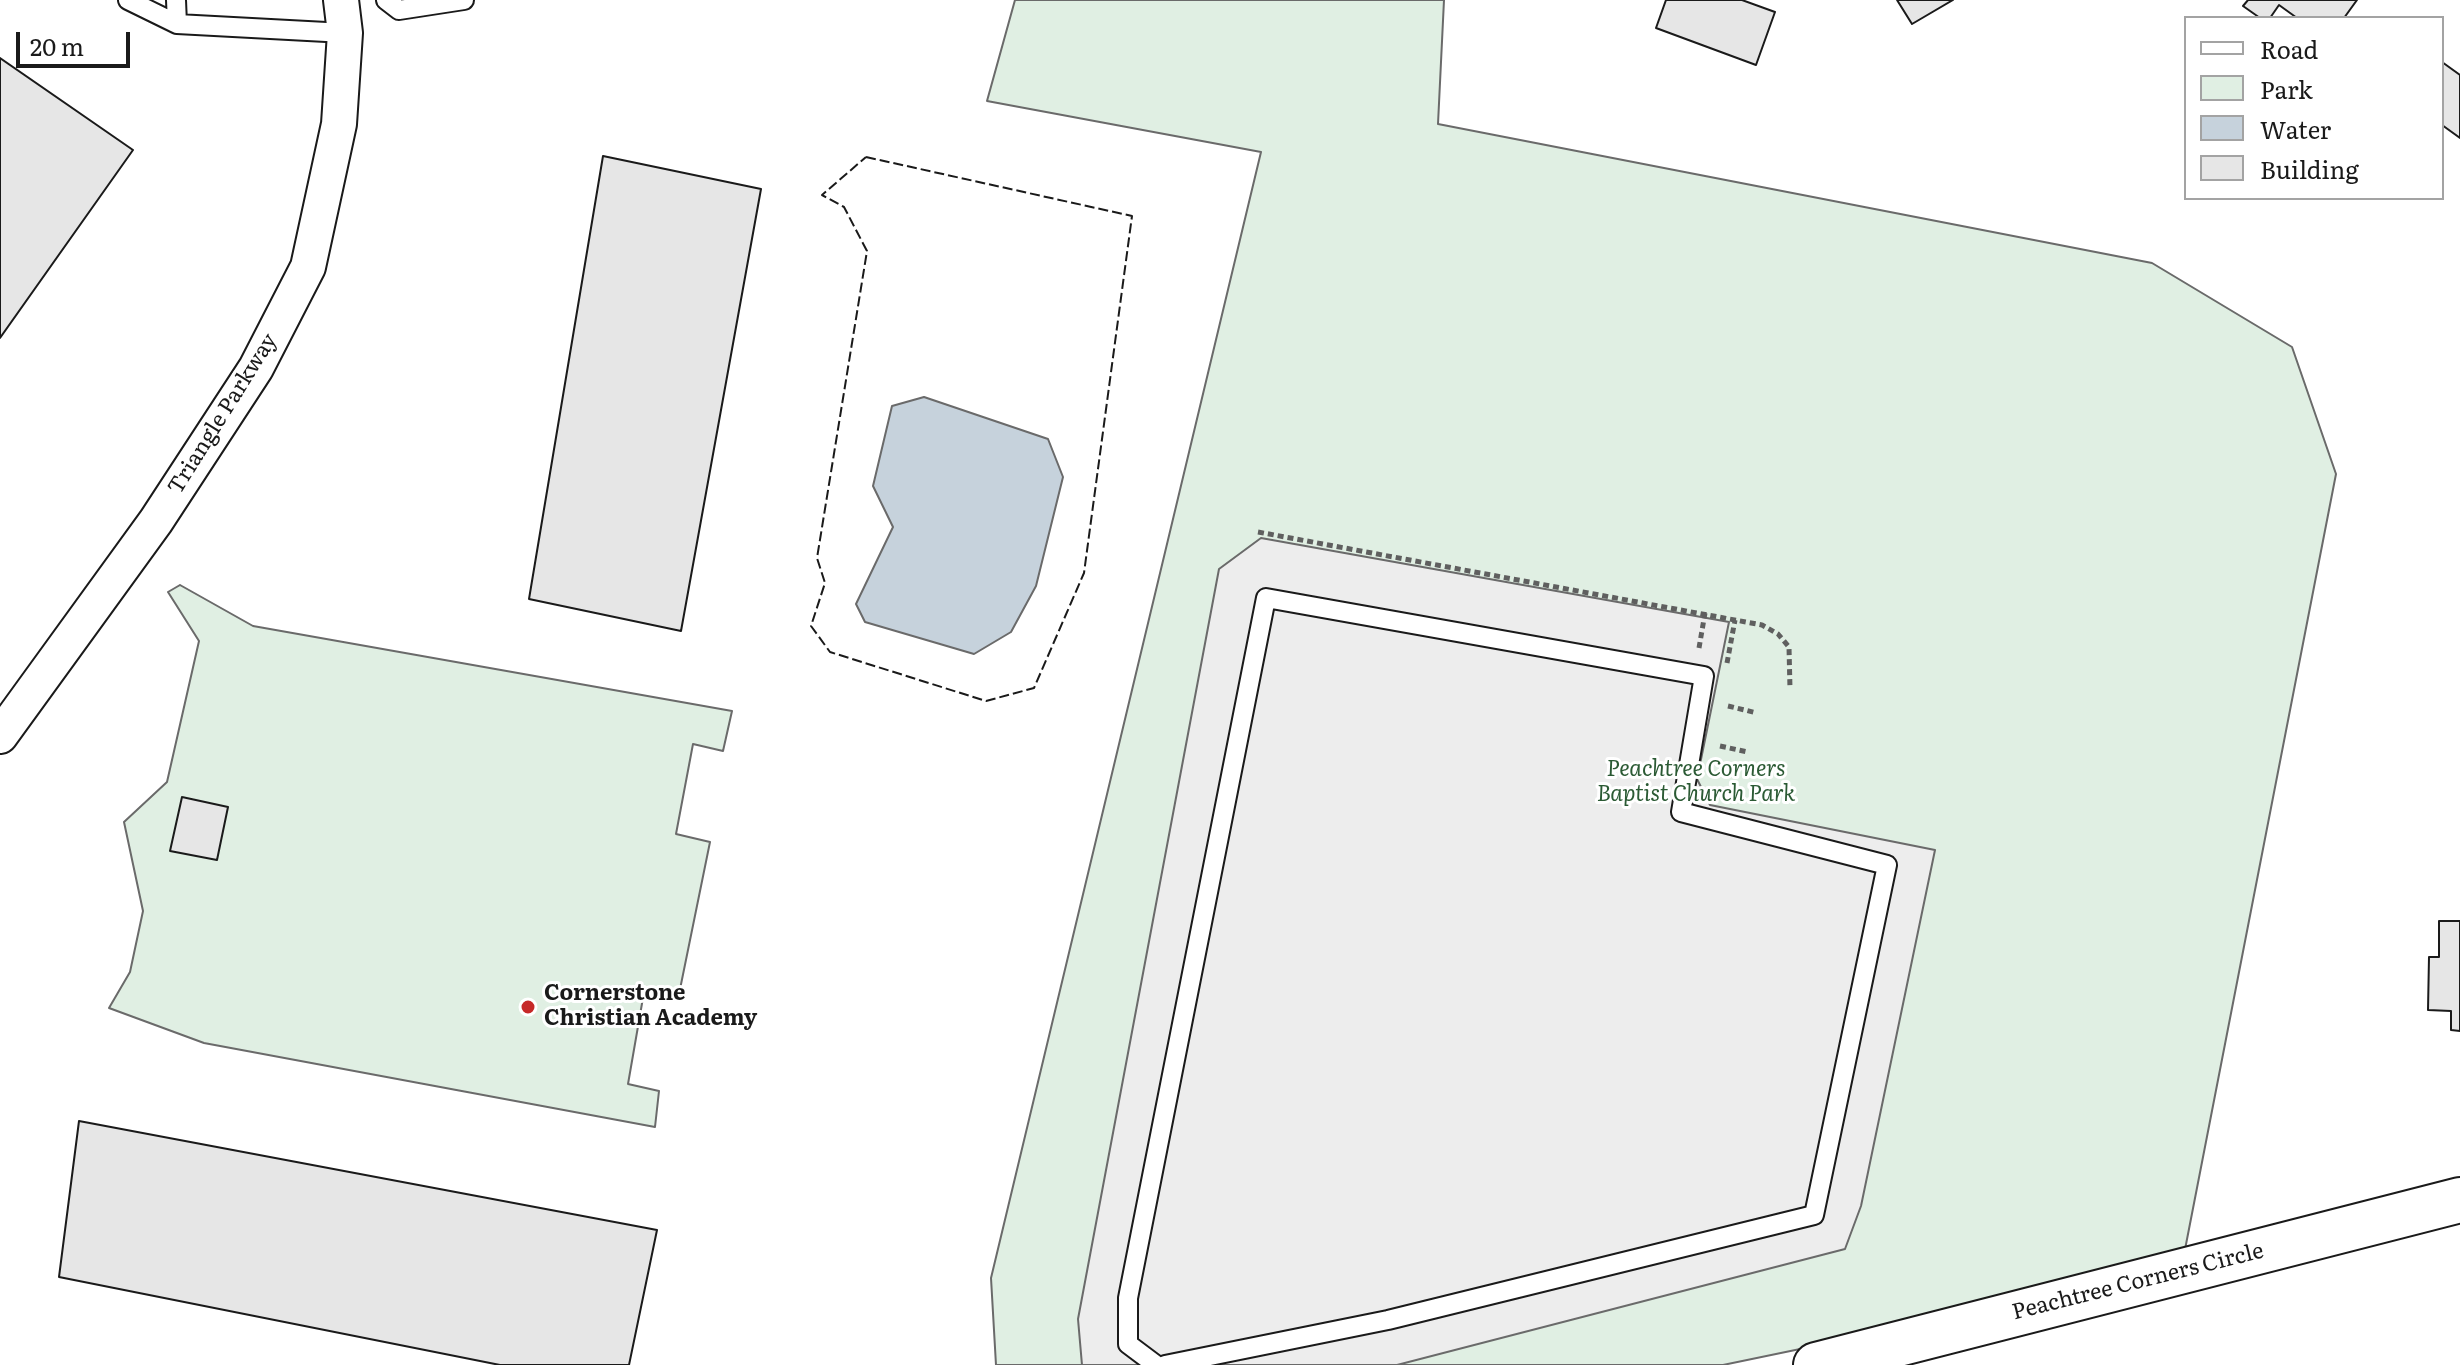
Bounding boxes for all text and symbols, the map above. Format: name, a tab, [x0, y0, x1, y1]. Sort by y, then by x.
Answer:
scale bar	[20, 16, 134, 66]
legend	[2184, 16, 2444, 200]
text: 20 m	[30, 28, 84, 63]
text: Road	[2260, 31, 2318, 66]
text: Park	[2260, 71, 2313, 106]
text: Water	[2260, 111, 2331, 146]
text: Building	[2260, 151, 2359, 186]
street label: Triangle Parkway	[163, 329, 283, 499]
park label: Peachtree Corners Baptist Church Park	[1597, 757, 1795, 808]
place label: Cornerstone Christian Academy	[544, 981, 757, 1032]
marker: Cornerstone Christian Academy	[519, 998, 537, 1016]
street label: Peachtree Corners Circle	[2010, 1238, 2266, 1326]

